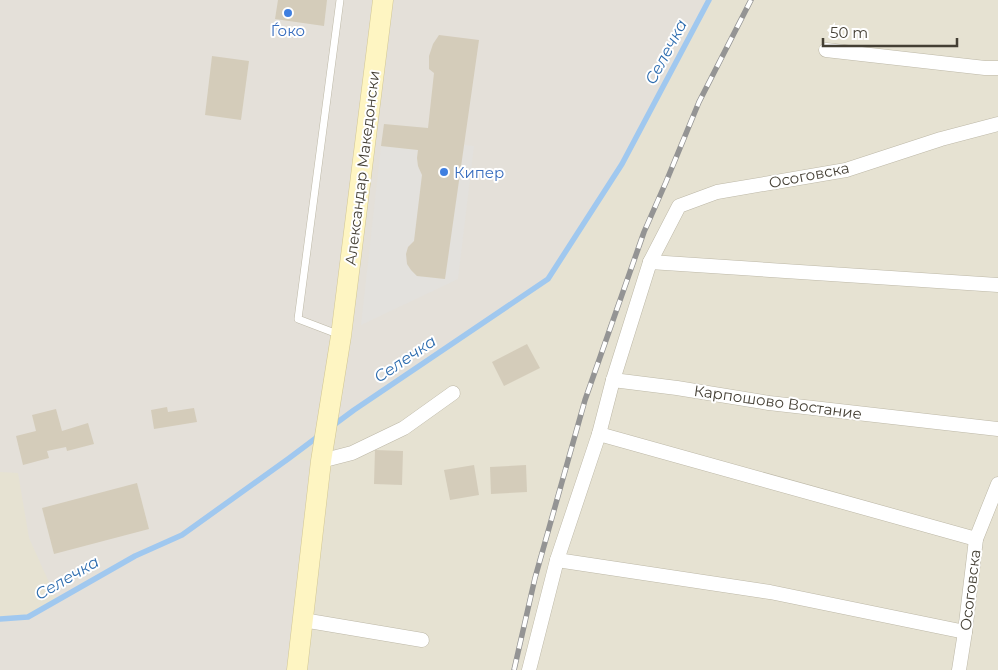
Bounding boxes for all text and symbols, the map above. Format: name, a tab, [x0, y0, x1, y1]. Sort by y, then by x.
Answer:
marker: Ѓоко	[282, 7, 294, 19]
scale bar	[823, 15, 957, 47]
water label: Селечка	[641, 16, 691, 88]
place label: Ѓоко	[271, 21, 305, 40]
text: 50 m	[830, 23, 868, 42]
street label: Александар Македонски	[341, 70, 383, 266]
street label: Осоговска	[767, 158, 851, 192]
place label: Кипер	[454, 163, 504, 182]
marker: Кипер	[438, 166, 450, 178]
water label: Селечка	[370, 331, 440, 387]
street label: Карпошово Востание	[693, 381, 863, 423]
street label: Осоговска	[956, 548, 984, 632]
water label: Селечка	[32, 552, 102, 604]

